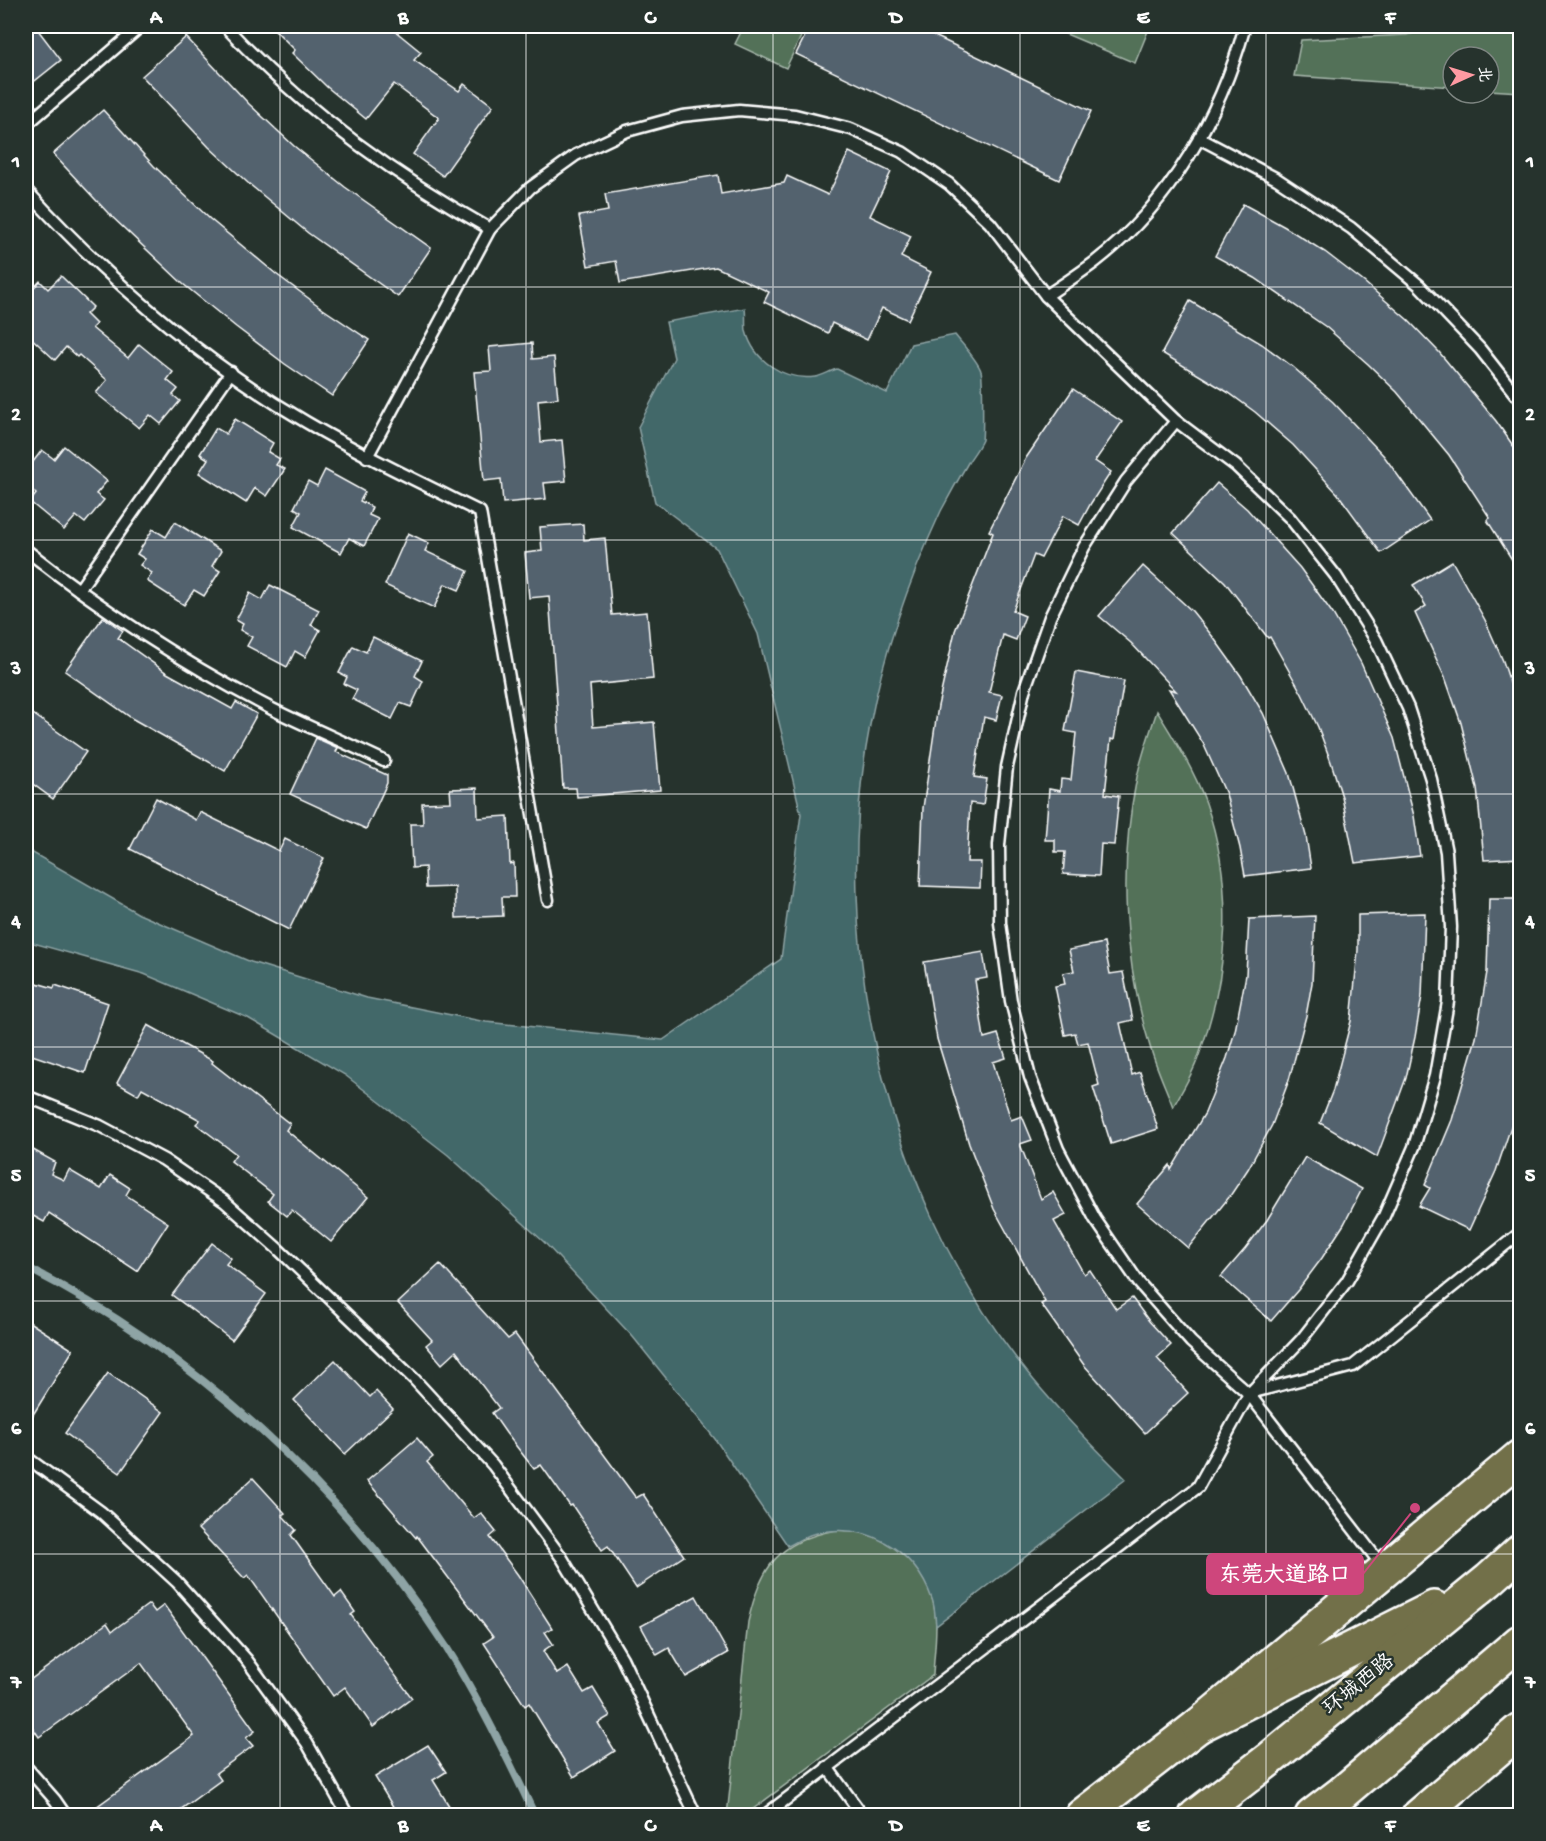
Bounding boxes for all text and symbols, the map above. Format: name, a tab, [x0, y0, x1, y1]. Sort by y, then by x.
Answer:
text: A	[149, 8, 164, 31]
text: B	[397, 8, 409, 31]
text: C	[644, 8, 658, 31]
text: D	[887, 8, 903, 31]
text: E	[1137, 8, 1151, 31]
text: F	[1384, 8, 1397, 31]
north arrow	[1441, 45, 1501, 105]
text: 北	[1472, 65, 1494, 83]
text: 1	[11, 152, 20, 175]
text: 1	[1525, 152, 1534, 175]
text: 2	[11, 405, 21, 428]
text: 2	[1525, 405, 1535, 428]
text: 3	[10, 659, 21, 682]
text: 3	[1524, 659, 1535, 682]
text: 4	[10, 912, 21, 935]
text: 4	[1524, 912, 1535, 935]
text: 5	[11, 1166, 22, 1189]
text: 5	[1525, 1166, 1536, 1189]
text: 6	[11, 1419, 22, 1442]
text: 6	[1525, 1419, 1536, 1442]
callout: 东莞大道路口	[1207, 1554, 1363, 1594]
text: 东莞大道路口	[1219, 1562, 1351, 1590]
street label: 环城西路	[1318, 1648, 1401, 1722]
text: 7	[10, 1673, 23, 1696]
text: 7	[1524, 1673, 1537, 1696]
text: A	[149, 1816, 164, 1839]
text: B	[397, 1816, 409, 1839]
text: C	[644, 1816, 658, 1839]
text: D	[887, 1816, 903, 1839]
text: E	[1137, 1816, 1151, 1839]
text: F	[1384, 1816, 1397, 1839]

